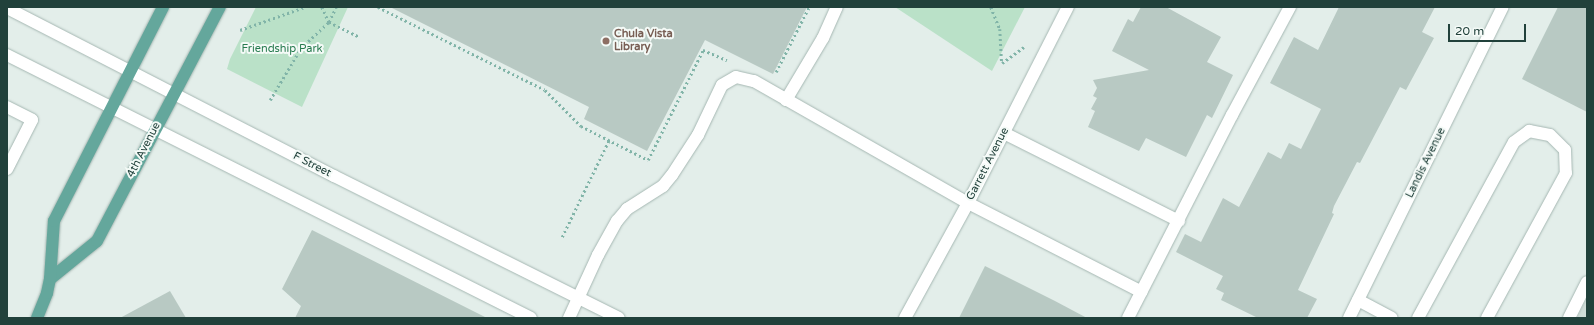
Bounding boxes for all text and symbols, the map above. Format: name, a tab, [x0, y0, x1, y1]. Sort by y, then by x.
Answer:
scale bar	[1450, 16, 1528, 42]
text: 20 m	[1455, 24, 1484, 38]
place label: Chula Vista Library	[614, 28, 673, 54]
marker: Chula Vista Library	[601, 36, 611, 46]
park label: Friendship Park	[241, 42, 323, 56]
street label: 4th Avenue	[124, 120, 164, 180]
street label: Garrett Avenue	[964, 126, 1012, 202]
street label: Landis Avenue	[1403, 126, 1449, 200]
street label: F Street	[291, 150, 333, 180]

